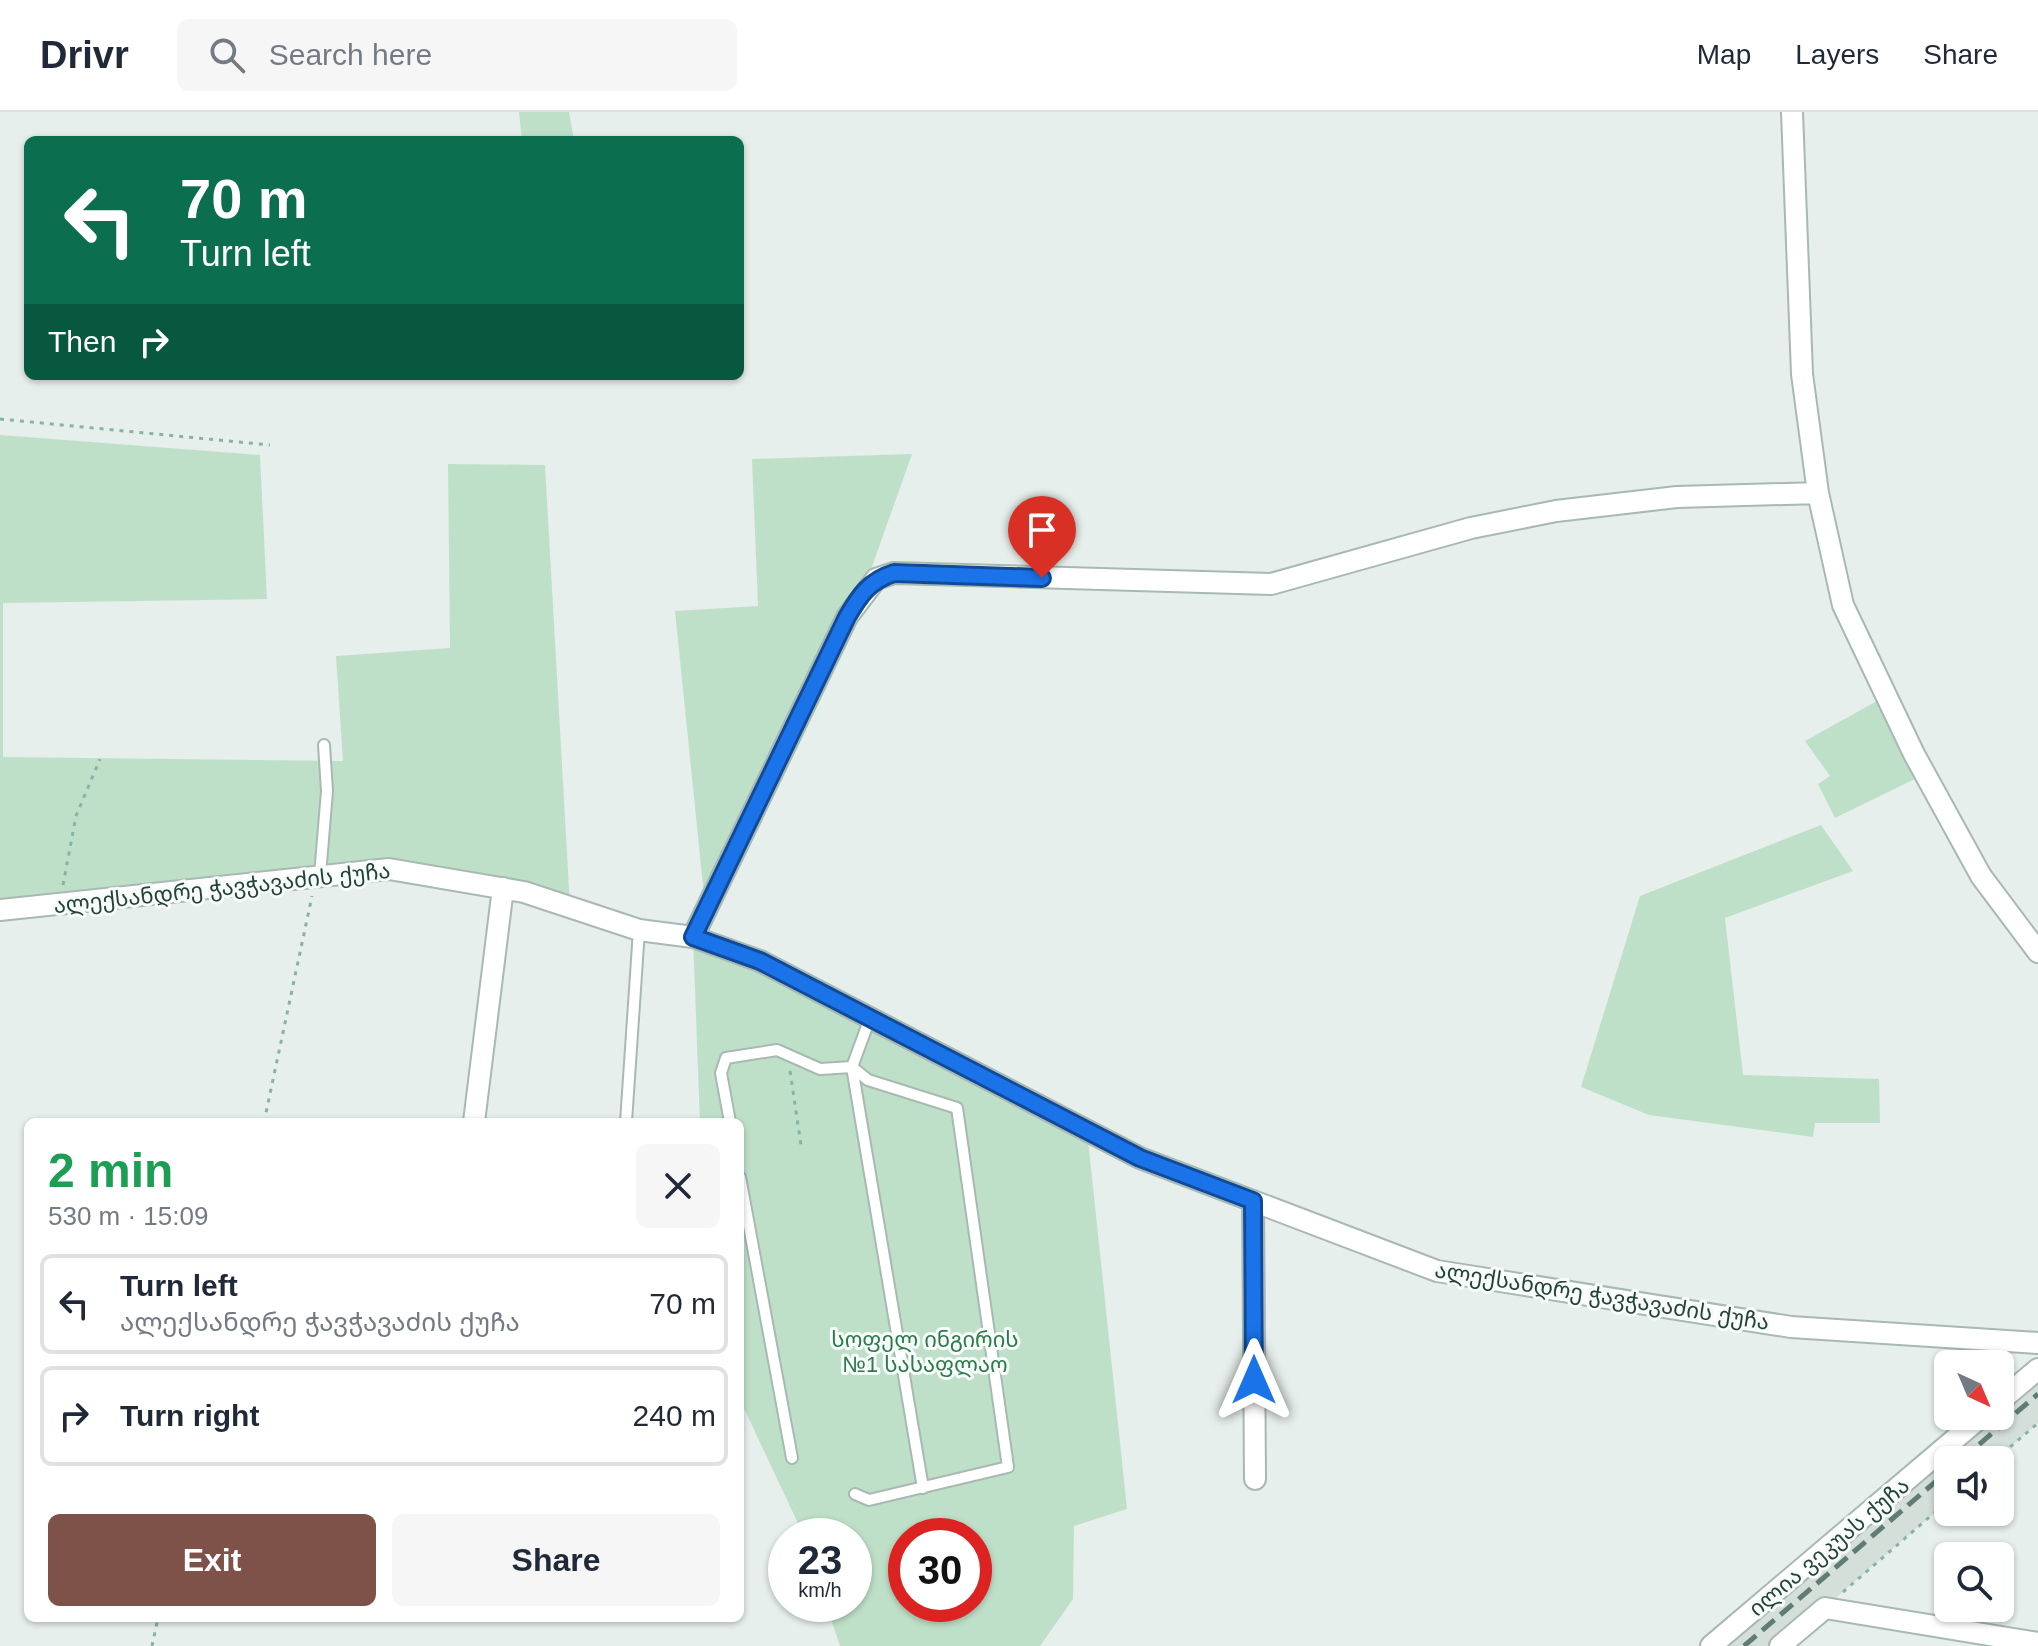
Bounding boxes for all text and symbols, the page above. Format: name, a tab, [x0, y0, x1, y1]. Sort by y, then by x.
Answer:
search box	[177, 19, 737, 91]
icon: search	[205, 33, 249, 77]
text: Drivr	[40, 34, 129, 76]
text: Search here	[269, 38, 432, 71]
text: Map	[1697, 39, 1751, 70]
text: Layers	[1795, 39, 1879, 70]
text: Share	[1923, 39, 1998, 70]
text: 70 m	[180, 167, 308, 230]
icon: left	[48, 168, 152, 272]
text: Turn left	[180, 233, 311, 274]
icon: right	[132, 320, 176, 364]
text: Then	[48, 325, 116, 358]
pin	[1008, 496, 1076, 578]
icon: arrive	[1020, 508, 1064, 552]
street label: ალექსანდრე ჭავჭავაძის ქუჩა	[52, 858, 392, 919]
text: 2 min	[48, 1144, 173, 1197]
button: close	[636, 1144, 720, 1228]
text: 530 m · 15:09	[48, 1201, 208, 1231]
street label: ალექსანდრე ჭავჭავაძის ქუჩა	[1433, 1257, 1771, 1336]
text: Turn left	[120, 1269, 238, 1302]
icon: left	[52, 1282, 96, 1326]
text: 70 m	[649, 1287, 716, 1320]
text: ალექსანდრე ჭავჭავაძის ქუჩა	[120, 1307, 520, 1337]
park label: სოფელ ინგირის №1 სასაფლაო	[831, 1327, 1019, 1378]
position arrow	[1212, 1338, 1296, 1422]
north arrow	[1934, 1350, 2014, 1430]
map controls	[1934, 1350, 2014, 1622]
icon: right	[52, 1394, 96, 1438]
text: Turn right	[120, 1399, 259, 1432]
text: 240 m	[633, 1399, 716, 1432]
button: sound	[1934, 1446, 2014, 1526]
street label: ილია ვეკუას ქუჩა	[1744, 1473, 1915, 1622]
button: Exit	[48, 1514, 376, 1606]
button: Share	[392, 1514, 720, 1606]
speed limit sign: 30	[888, 1518, 992, 1622]
text: 23	[798, 1538, 842, 1582]
button: search	[1934, 1542, 2014, 1622]
text: km/h	[798, 1579, 842, 1601]

